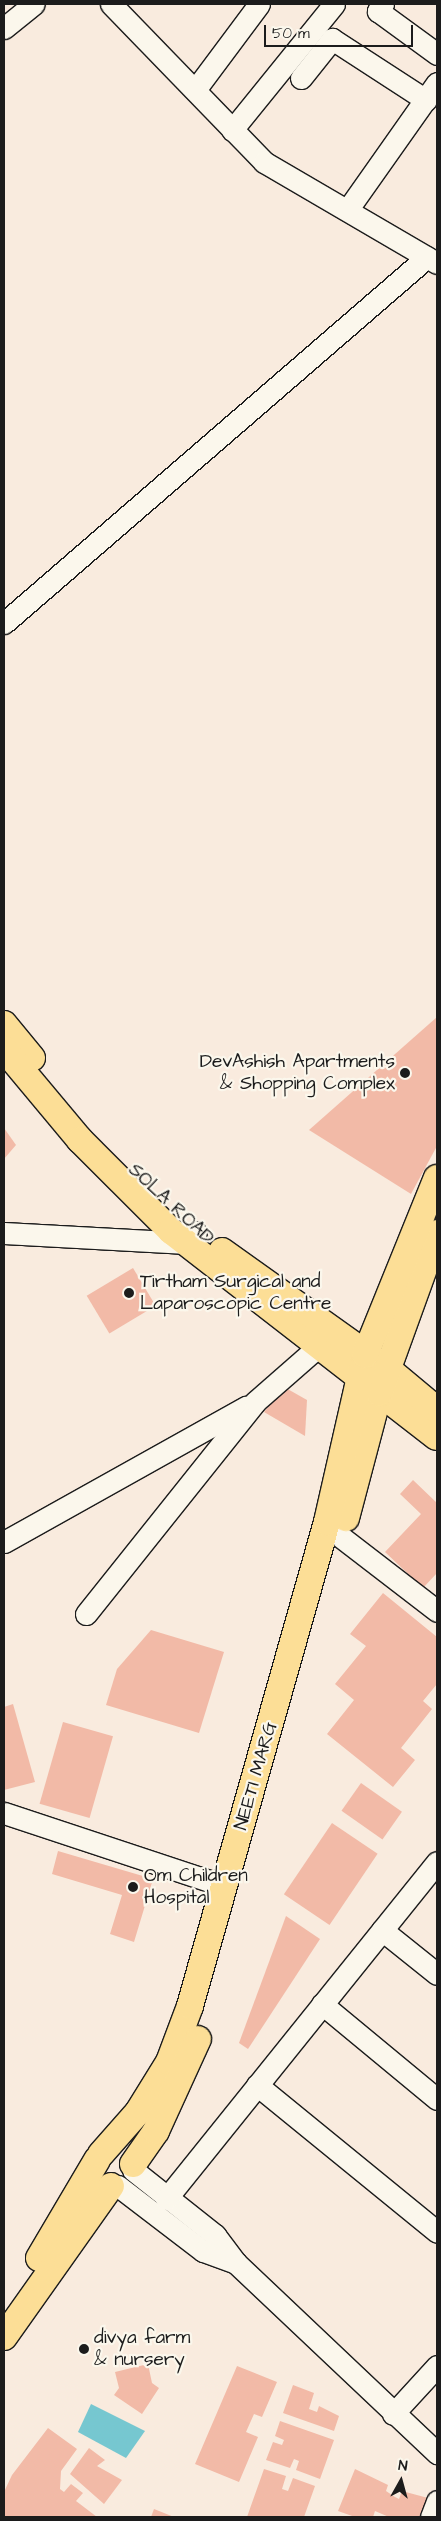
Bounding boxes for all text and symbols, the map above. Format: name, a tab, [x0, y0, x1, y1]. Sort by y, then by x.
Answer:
scale bar	[266, 15, 415, 47]
text: 50 m	[272, 23, 310, 44]
place label: DevAshish Apartments & Shopping Complex	[200, 1051, 395, 1095]
marker: DevAshish Apartments & Shopping Complex	[399, 1067, 411, 1079]
street label: SOLA ROAD	[123, 1159, 219, 1249]
place label: Tirtham Surgical and Laparoscopic Centre	[140, 1271, 331, 1315]
marker: Tirtham Surgical and Laparoscopic Centre	[122, 1286, 136, 1300]
street label: NEETI MARG	[230, 1719, 282, 1833]
place label: Om Children Hospital	[144, 1865, 248, 1909]
marker: Om Children Hospital	[126, 1880, 140, 1894]
place label: divya farm & nursery	[94, 2327, 190, 2371]
marker: divya farm & nursery	[78, 2343, 90, 2355]
north arrow	[376, 2456, 426, 2506]
text: N	[397, 2456, 408, 2477]

